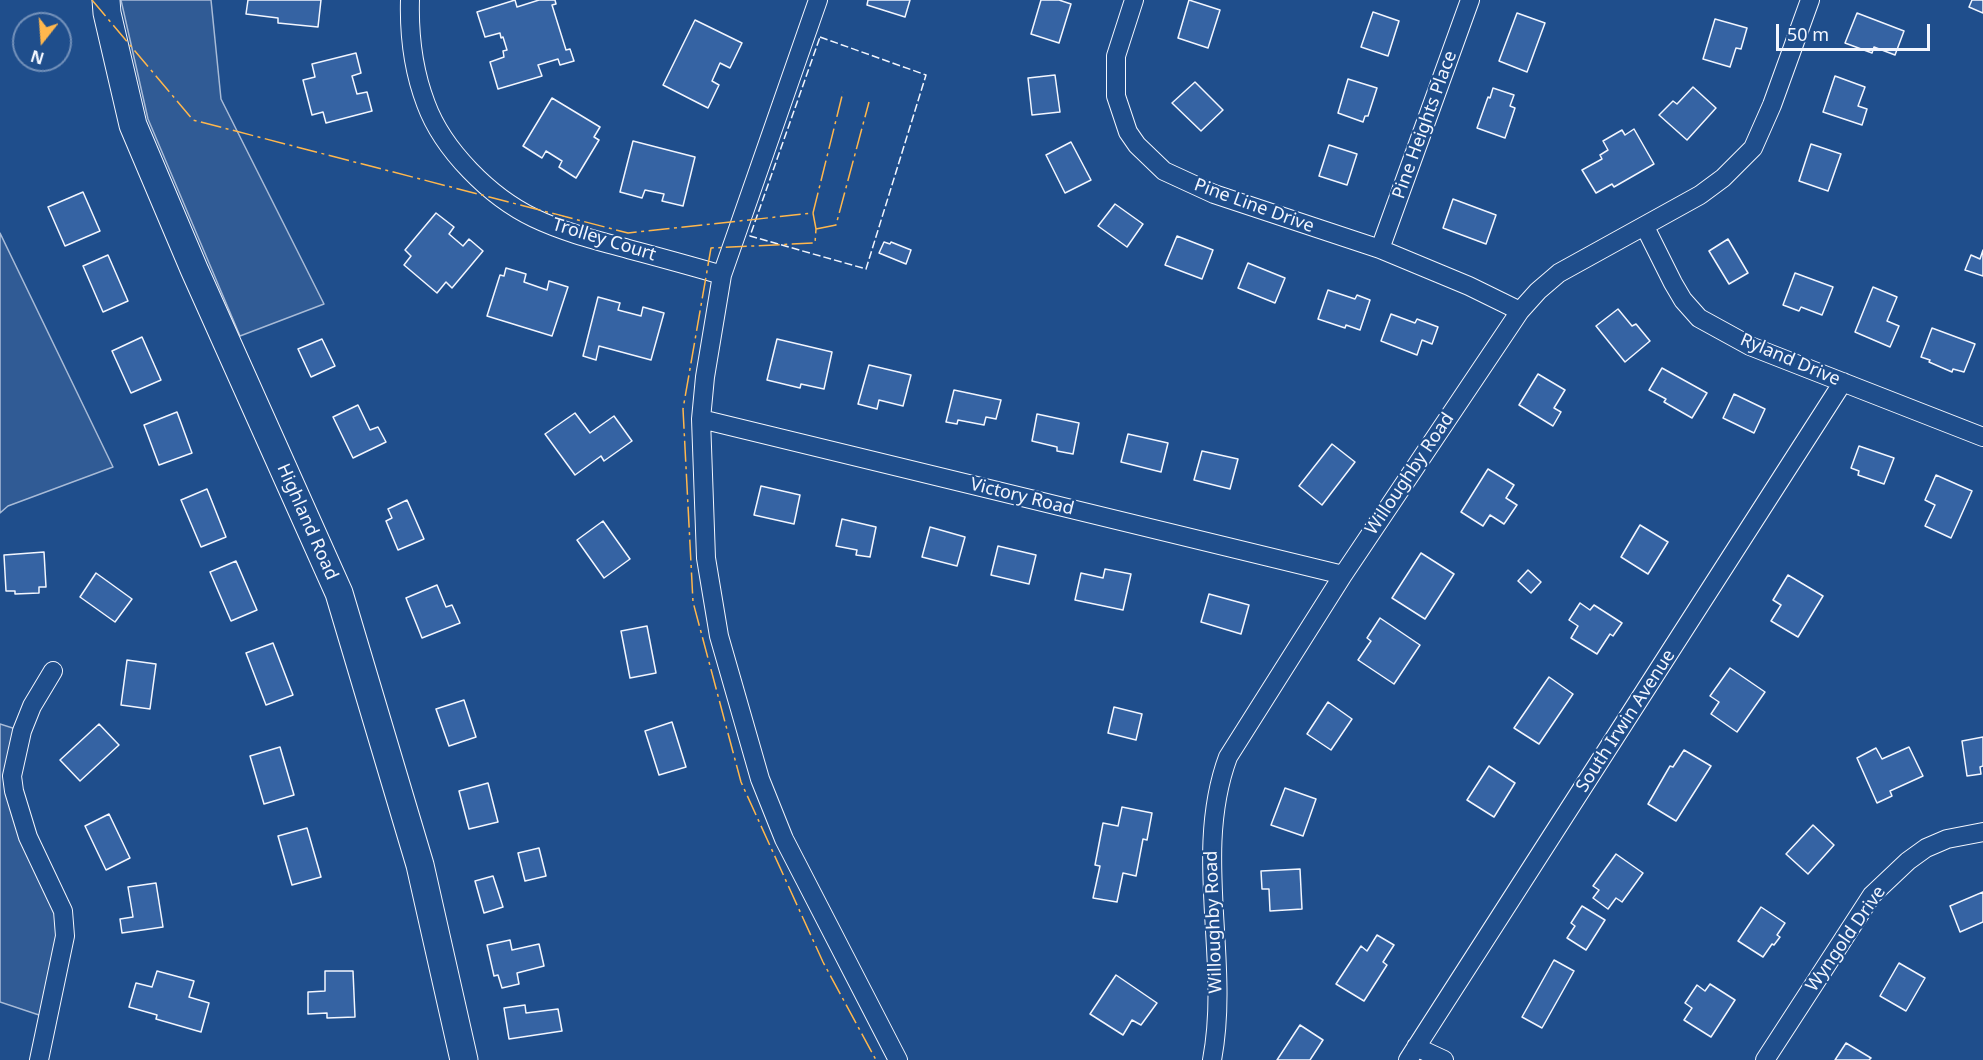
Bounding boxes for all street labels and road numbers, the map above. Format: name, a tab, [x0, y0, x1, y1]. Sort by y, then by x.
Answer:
street label: Pine Heights Place	[1388, 48, 1462, 202]
street label: Pine Line Drive	[1191, 174, 1317, 238]
street label: Trolley Court	[550, 214, 658, 266]
street label: Ryland Drive	[1737, 329, 1843, 391]
street label: Willoughby Road	[1361, 409, 1459, 539]
street label: Highland Road	[272, 460, 342, 584]
street label: Victory Road	[968, 474, 1076, 520]
street label: South Irwin Avenue	[1572, 646, 1680, 796]
street label: Willoughby Road	[1201, 850, 1227, 994]
street label: Wyngold Drive	[1802, 882, 1890, 996]

